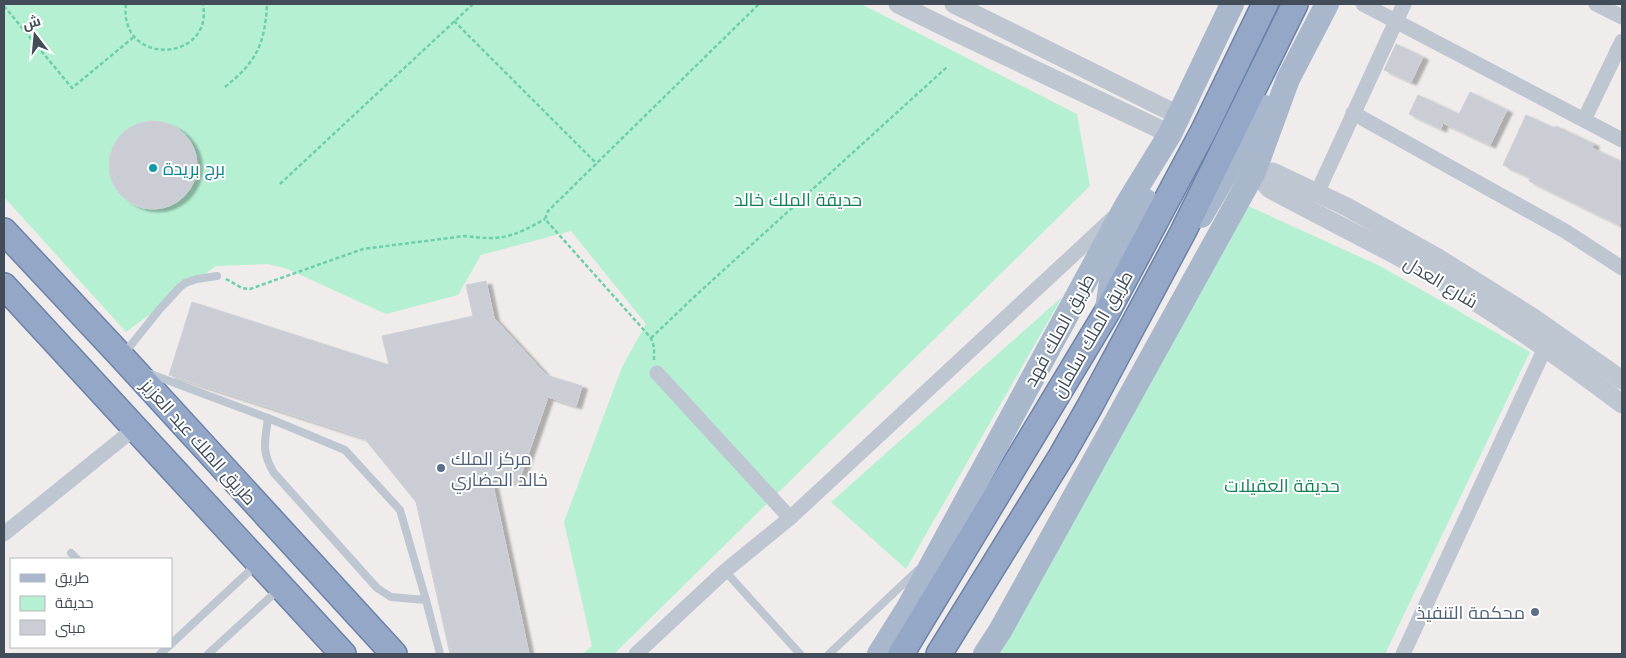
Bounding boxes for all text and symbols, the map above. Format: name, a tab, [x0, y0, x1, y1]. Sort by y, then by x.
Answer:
north arrow	[10, 10, 60, 60]
text: ش	[20, 11, 43, 34]
place label: برج بريدة	[163, 157, 225, 181]
marker: برج بريدة	[147, 162, 159, 174]
park label: حديقة الملك خالد	[734, 188, 862, 211]
street label: شارع العدل	[1399, 251, 1482, 314]
street label: طريق الملك سلمان	[1046, 266, 1139, 402]
street label: طريق الملك فهد	[1019, 270, 1100, 391]
street label: طريق الملك عبد العزيز	[135, 374, 262, 510]
place label: مركز الملك خالد الحضاري	[451, 447, 548, 494]
marker: مركز الملك خالد الحضاري	[435, 462, 447, 474]
park label: حديقة العقيلات	[1224, 474, 1340, 497]
legend	[10, 558, 172, 648]
text: طريق	[55, 568, 89, 588]
text: حديقة	[55, 593, 94, 612]
place label: محكمة التنفيذ	[1417, 601, 1525, 624]
marker: محكمة التنفيذ	[1529, 606, 1541, 618]
text: مبنى	[55, 618, 86, 638]

